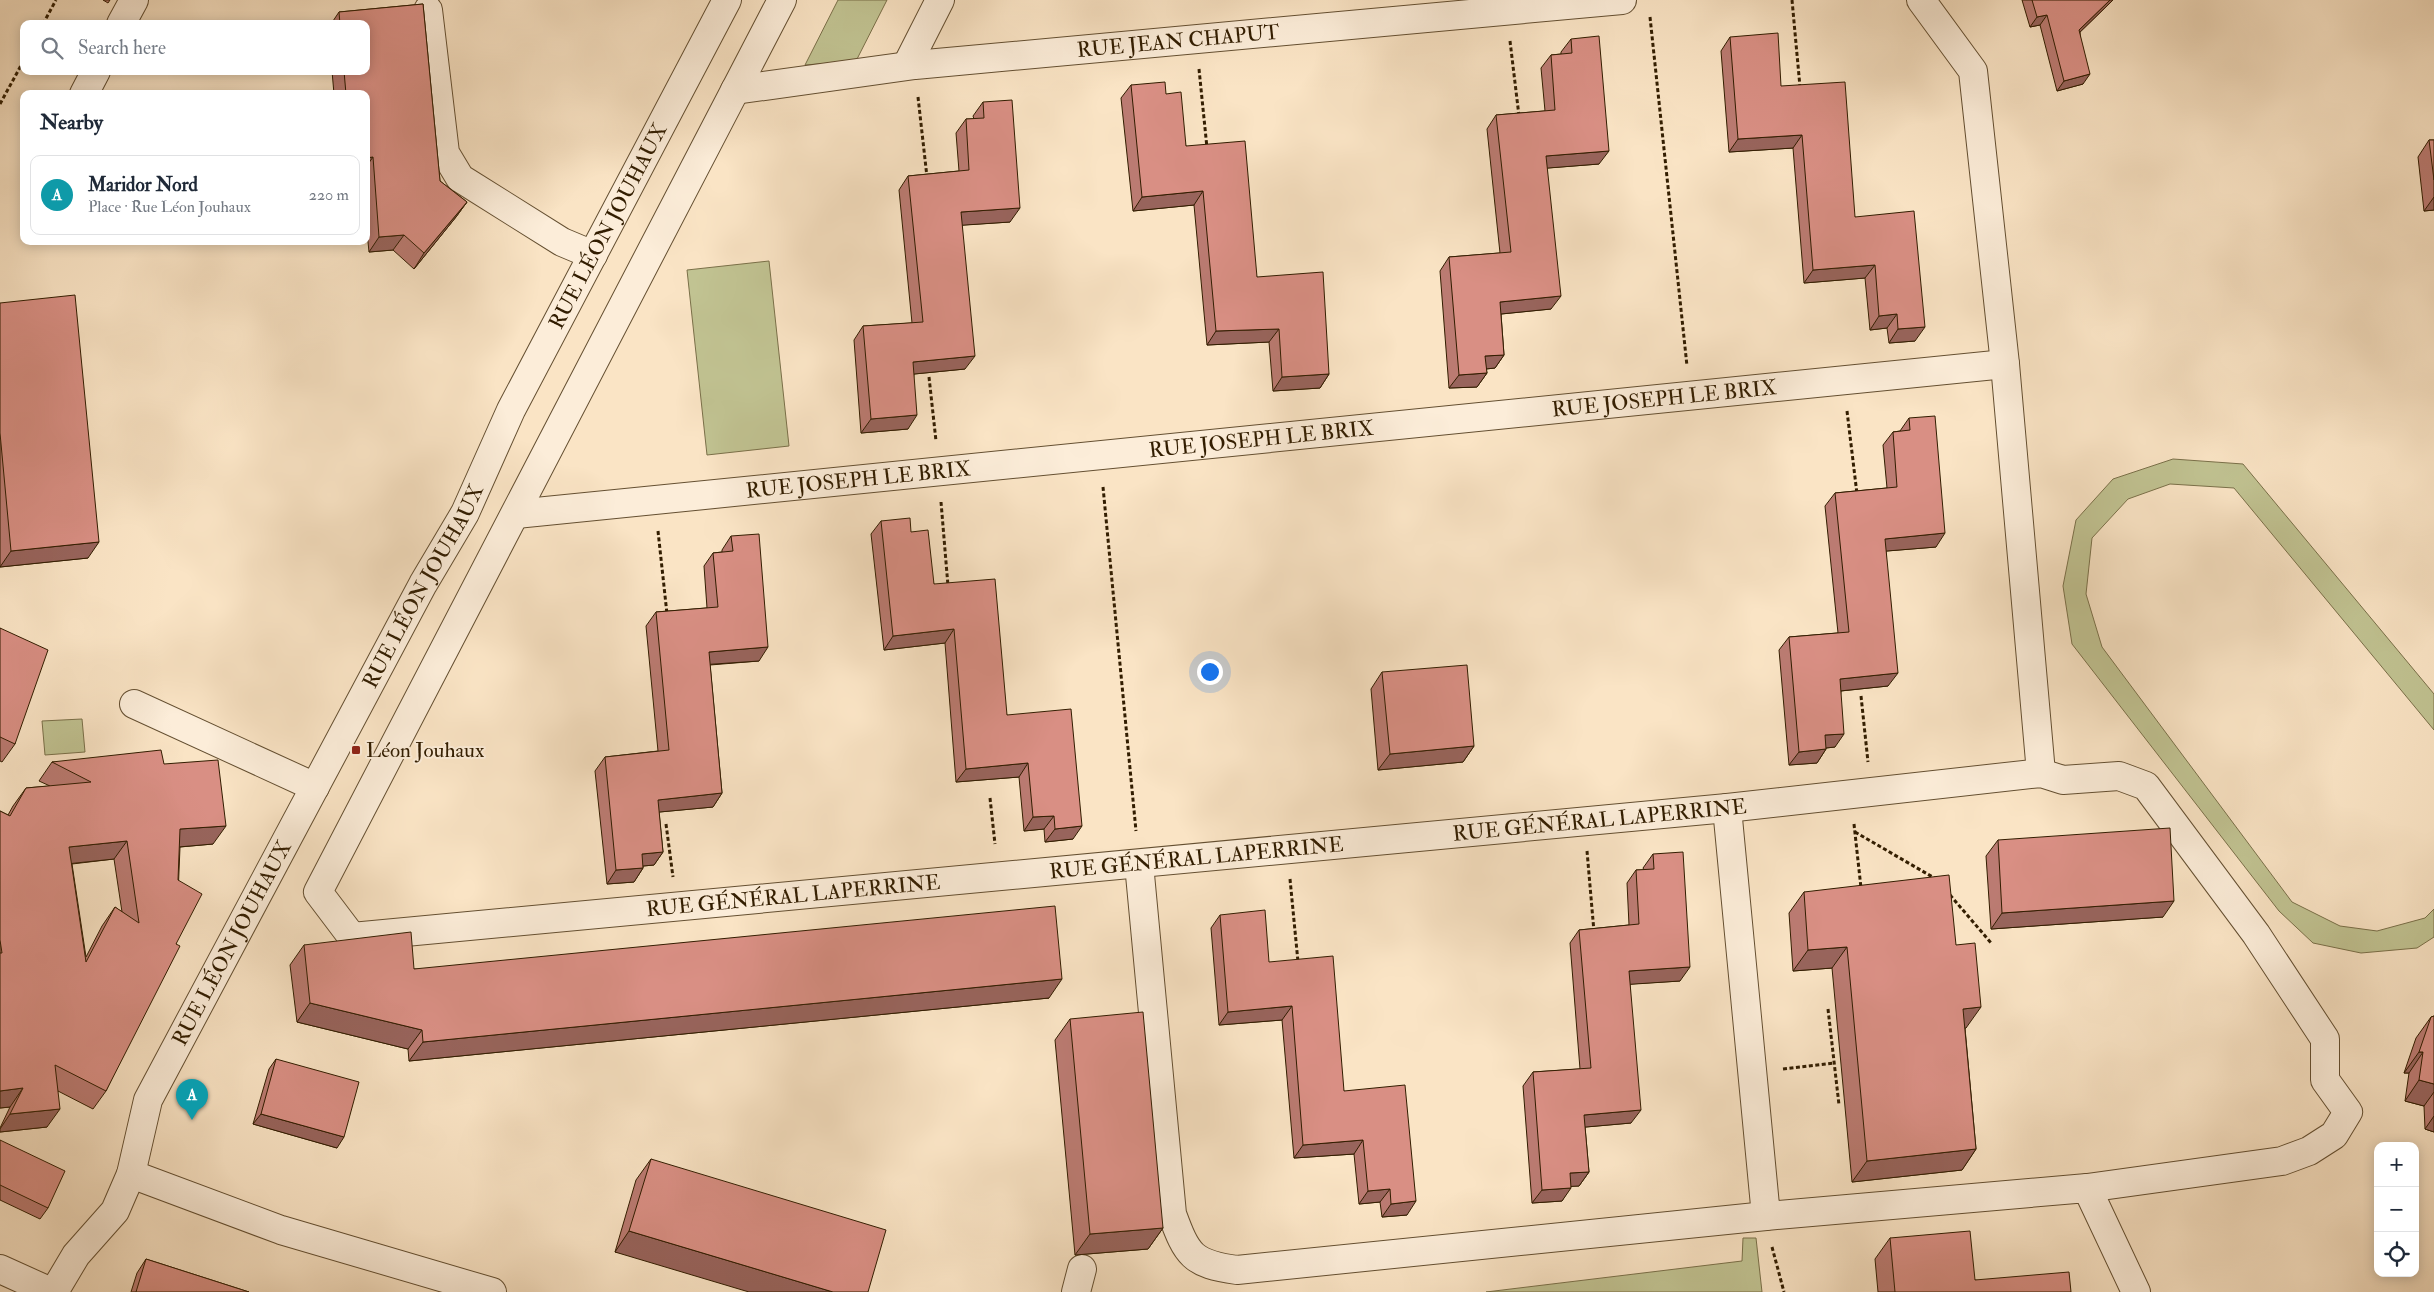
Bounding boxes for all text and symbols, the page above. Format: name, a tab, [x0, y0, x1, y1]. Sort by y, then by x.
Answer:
street label: RUE JEAN CHAPUT	[1076, 19, 1281, 64]
search box	[20, 20, 370, 75]
icon: search	[38, 34, 66, 62]
text: Search here	[78, 36, 166, 60]
text: Nearby	[40, 109, 103, 136]
street label: RUE LÉON JOUHAUX	[543, 119, 674, 334]
text: Maridor Nord	[88, 173, 198, 197]
text: A	[52, 185, 62, 205]
text: 220 m	[309, 185, 349, 205]
text: Place · Rue Léon Jouhaux	[88, 197, 251, 217]
street label: RUE JOSEPH LE BRIX	[1550, 374, 1778, 424]
street label: RUE JOSEPH LE BRIX	[1147, 415, 1375, 464]
street label: RUE JOSEPH LE BRIX	[745, 455, 972, 505]
street label: RUE LÉON JOUHAUX	[357, 480, 490, 693]
your location	[1197, 659, 1223, 685]
place label: Léon Jouhaux	[366, 737, 485, 764]
marker: Léon Jouhaux	[350, 744, 362, 756]
street label: RUE GÉNÉRAL LAPERRINE	[1451, 793, 1748, 848]
street label: RUE GÉNÉRAL LAPERRINE	[1048, 831, 1345, 886]
street label: RUE LÉON JOUHAUX	[166, 836, 298, 1051]
street label: RUE GÉNÉRAL LAPERRINE	[645, 869, 942, 923]
pin: A	[176, 1079, 208, 1120]
map controls	[2374, 1142, 2419, 1277]
button: +	[2374, 1142, 2419, 1187]
button: −	[2374, 1187, 2419, 1232]
button: locate	[2374, 1232, 2419, 1277]

